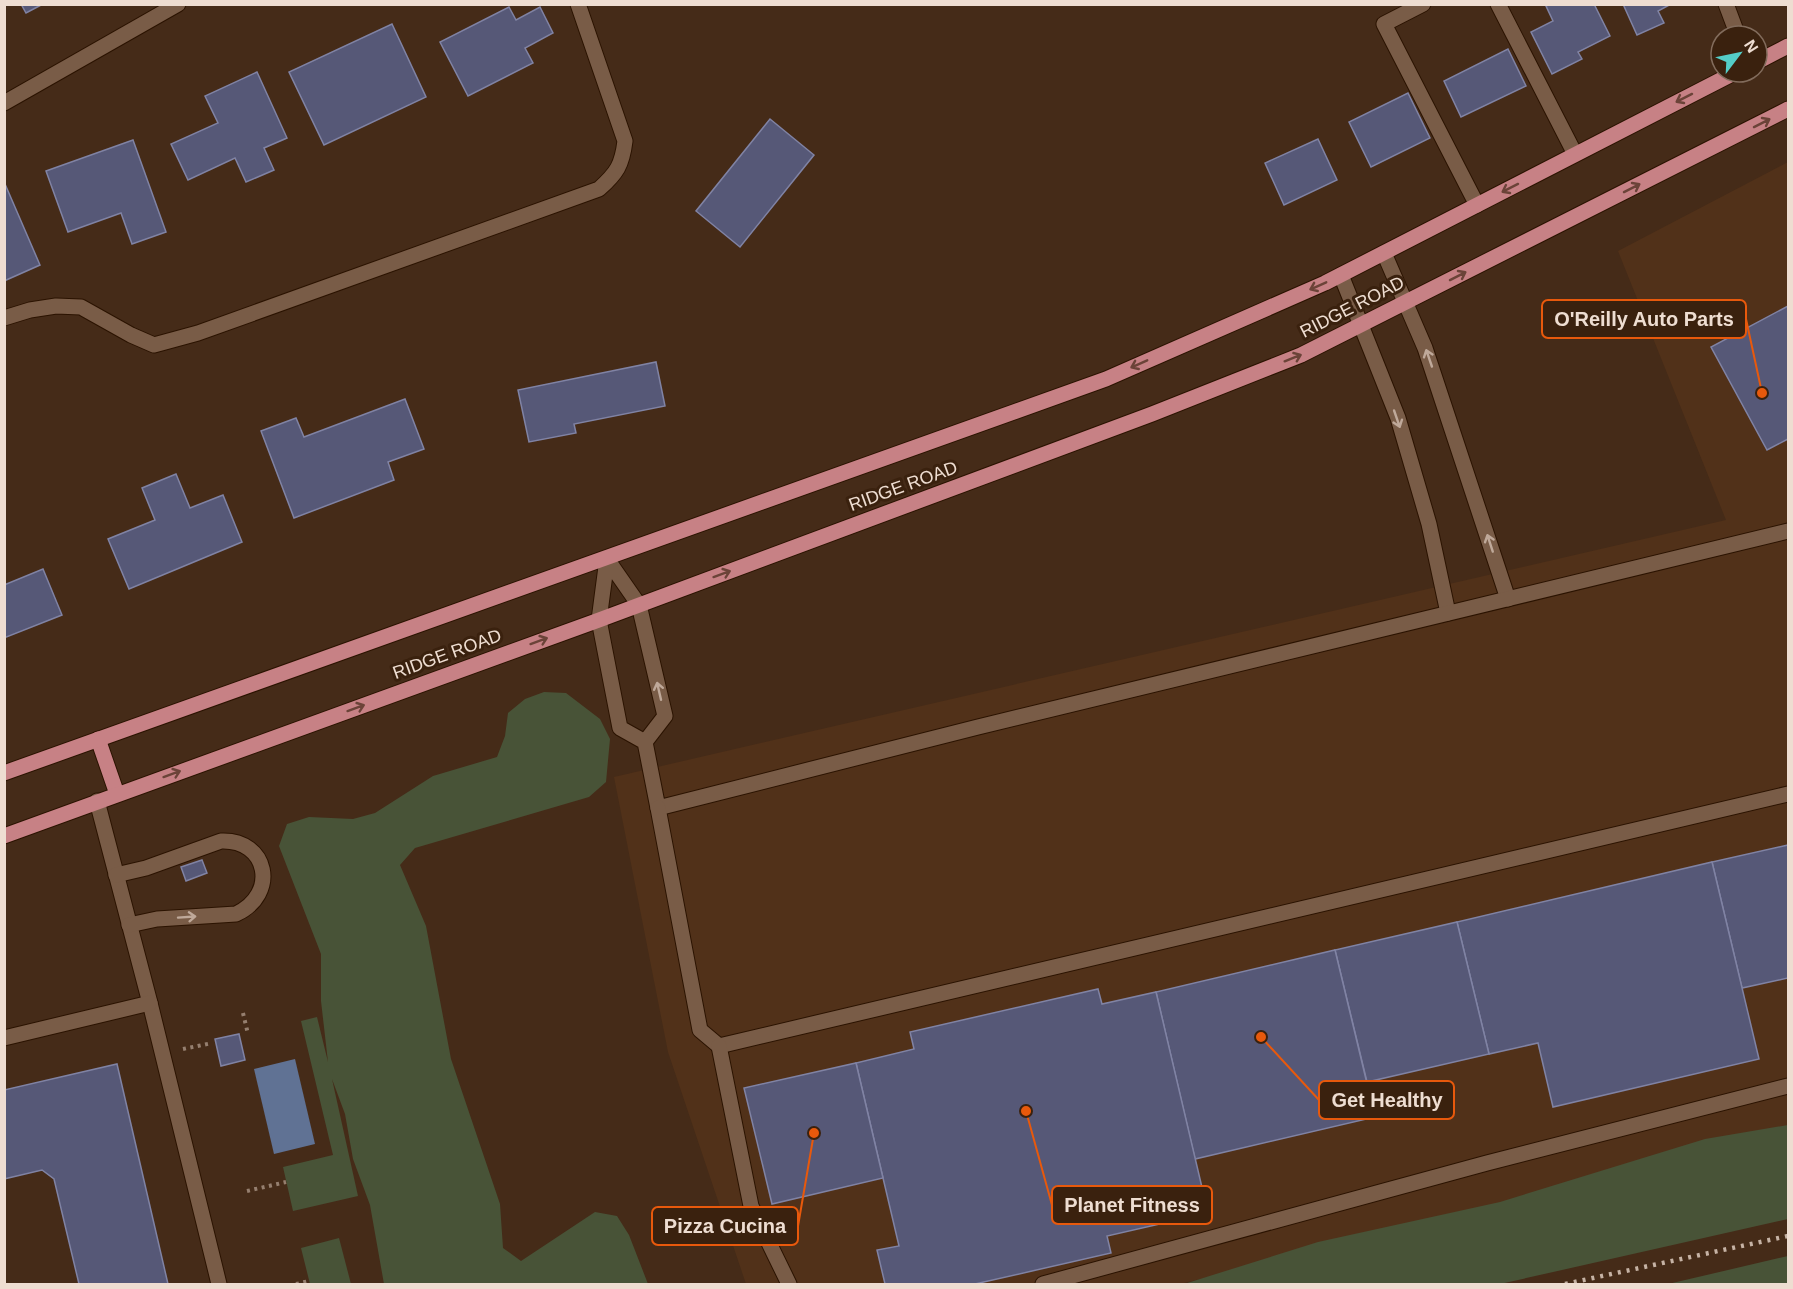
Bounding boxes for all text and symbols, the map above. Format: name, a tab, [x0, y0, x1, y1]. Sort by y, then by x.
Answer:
north arrow	[1709, 24, 1769, 84]
text: N	[1741, 37, 1762, 56]
one-way arrow	[1675, 93, 1693, 105]
one-way arrow	[1753, 116, 1771, 128]
one-way arrow	[1623, 182, 1641, 193]
one-way arrow	[1502, 183, 1520, 194]
one-way arrow	[1449, 269, 1467, 281]
street label: RIDGE ROAD	[1297, 272, 1407, 342]
one-way arrow	[1309, 281, 1328, 292]
callout: O'Reilly Auto Parts	[1542, 300, 1746, 338]
text: O'Reilly Auto Parts	[1554, 308, 1734, 330]
one-way arrow	[1422, 349, 1433, 368]
one-way arrow	[1283, 352, 1301, 363]
one-way arrow	[1131, 359, 1149, 371]
one-way arrow	[1393, 409, 1404, 428]
street label: RIDGE ROAD	[846, 457, 960, 515]
one-way arrow	[1484, 534, 1495, 553]
one-way arrow	[712, 568, 731, 579]
street label: RIDGE ROAD	[390, 625, 504, 683]
one-way arrow	[529, 635, 548, 646]
one-way arrow	[652, 682, 664, 701]
one-way arrow	[346, 701, 364, 712]
one-way arrow	[162, 767, 181, 778]
one-way arrow	[176, 912, 196, 923]
callout: Get Healthy	[1319, 1081, 1454, 1119]
text: Get Healthy	[1331, 1089, 1443, 1111]
callout: Planet Fitness	[1052, 1186, 1212, 1224]
text: Planet Fitness	[1064, 1194, 1200, 1216]
callout: Pizza Cucina	[652, 1207, 798, 1245]
text: Pizza Cucina	[664, 1215, 787, 1237]

